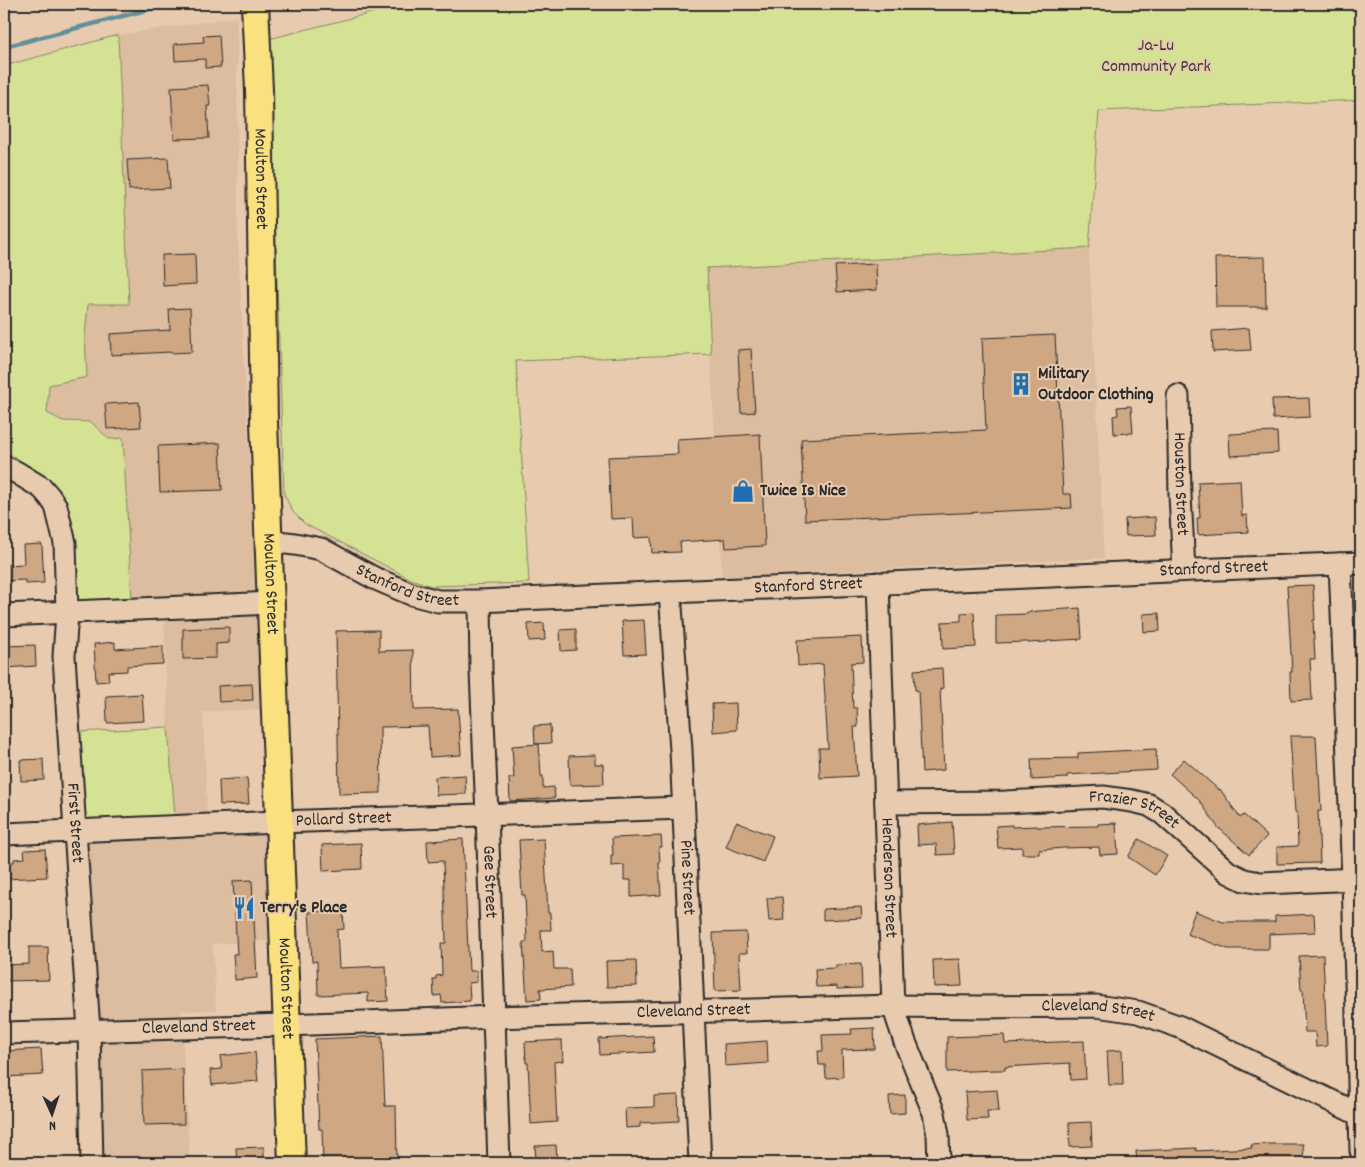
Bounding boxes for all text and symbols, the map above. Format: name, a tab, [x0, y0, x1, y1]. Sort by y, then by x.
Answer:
park label: Ja-Lu Community Park	[1101, 34, 1211, 80]
street label: Moulton Street	[247, 128, 274, 230]
place label: Military Outdoor Clothing	[1038, 362, 1154, 408]
building icon: Military Outdoor Clothing	[1008, 371, 1034, 397]
street label: Houston Street	[1166, 432, 1195, 537]
shop icon: Twice Is Nice	[730, 478, 756, 504]
place label: Twice Is Nice	[760, 479, 846, 504]
street label: Moulton Street	[256, 533, 285, 635]
street label: Stanford Street	[1159, 554, 1269, 584]
street label: Stanford Street	[351, 558, 459, 614]
street label: Stanford Street	[754, 571, 864, 601]
street label: First Street	[60, 782, 90, 864]
street label: Frazier Street	[1088, 784, 1185, 836]
street label: Pollard Street	[295, 806, 393, 834]
street label: Henderson Street	[874, 817, 903, 939]
street label: Pine Street	[673, 839, 701, 916]
street label: Gee Street	[476, 845, 503, 919]
restaurant icon: Terry's Place	[231, 895, 257, 921]
place label: Terry's Place	[260, 896, 347, 921]
street label: Moulton Street	[271, 937, 300, 1040]
street label: Cleveland Street	[1041, 993, 1159, 1030]
street label: Cleveland Street	[636, 997, 751, 1026]
street label: Cleveland Street	[142, 1013, 257, 1042]
north arrow	[28, 1090, 78, 1140]
text: N	[49, 1115, 57, 1135]

